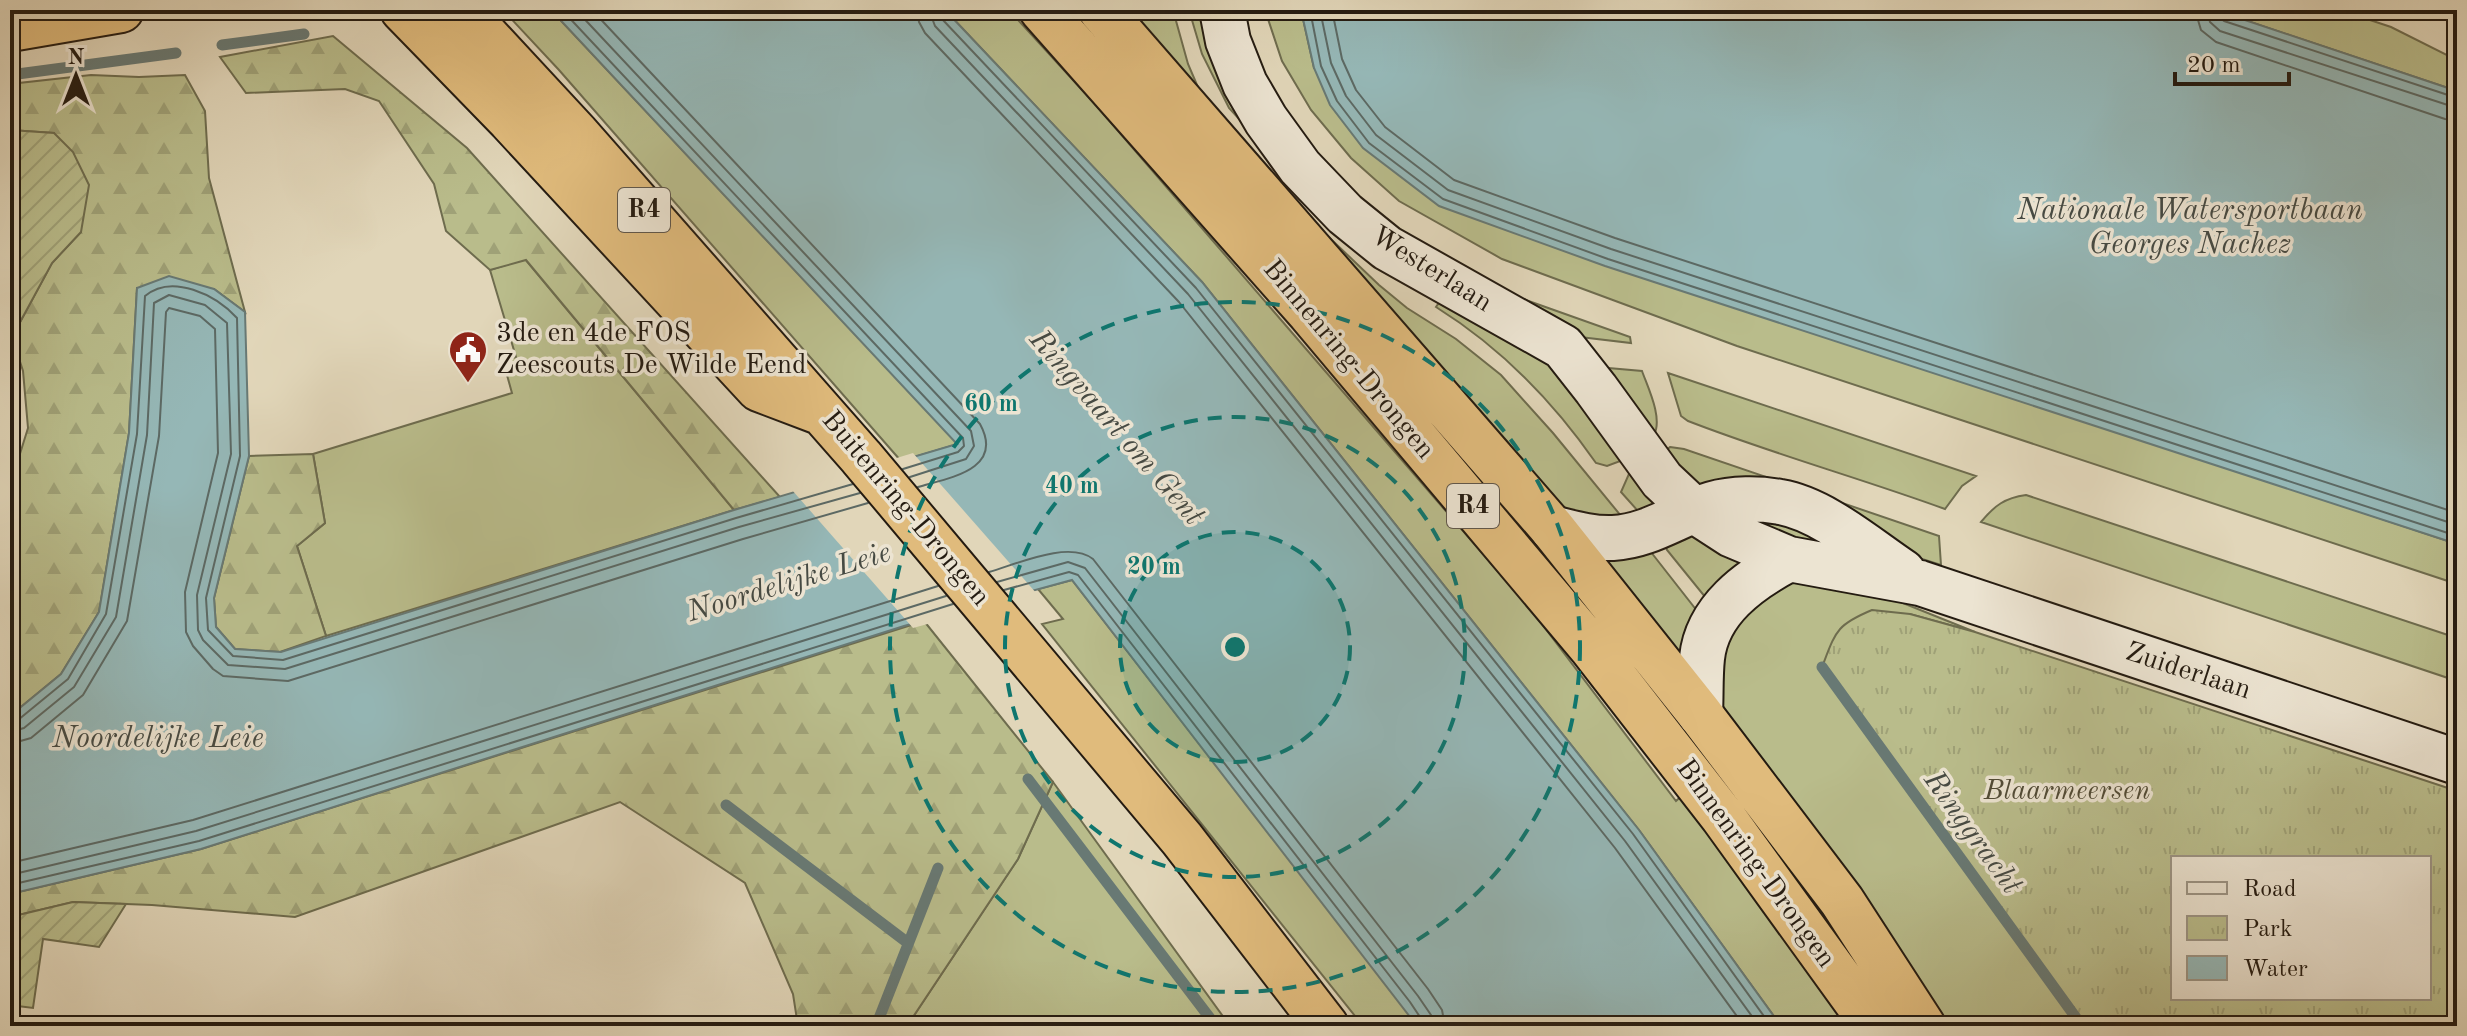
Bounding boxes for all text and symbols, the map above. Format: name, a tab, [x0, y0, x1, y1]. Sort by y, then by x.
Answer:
north arrow	[36, 36, 116, 116]
scale bar	[2175, 36, 2289, 86]
text: N	[68, 47, 85, 69]
text: 20 m	[2187, 54, 2241, 78]
road number: R4	[618, 188, 670, 232]
water label: Nationale Watersportbaan Georges Nachez	[2016, 196, 2363, 260]
street label: Westerlaan	[1366, 222, 1496, 318]
street label: Binnenring-Drongen	[1257, 255, 1439, 465]
place label: 3de en 4de FOS Zeescouts De Wilde Eend	[496, 320, 807, 380]
water label: Ringvaart om Gent	[1023, 324, 1209, 532]
public building icon: 3de en 4de FOS Zeescouts De Wilde Eend	[447, 329, 489, 384]
text: 60 m	[964, 393, 1018, 417]
street label: Buitenring-Drongen	[816, 406, 994, 612]
text: 40 m	[1045, 475, 1099, 499]
road number: R4	[1447, 484, 1499, 528]
water label: Noordelijke Leie	[683, 538, 894, 629]
text: 20 m	[1127, 556, 1181, 580]
centre of rings	[1221, 633, 1249, 661]
street label: Zuiderlaan	[2122, 639, 2254, 705]
water label: Noordelijke Leie	[51, 724, 264, 754]
street label: Binnenring-Drongen	[1670, 755, 1840, 973]
water label: Ringgracht	[1917, 765, 2027, 900]
park label: Blaarmeersen	[1983, 778, 2150, 806]
legend	[2171, 856, 2431, 1000]
text: Road	[2243, 878, 2296, 902]
text: Park	[2243, 918, 2292, 942]
text: Water	[2243, 958, 2308, 982]

